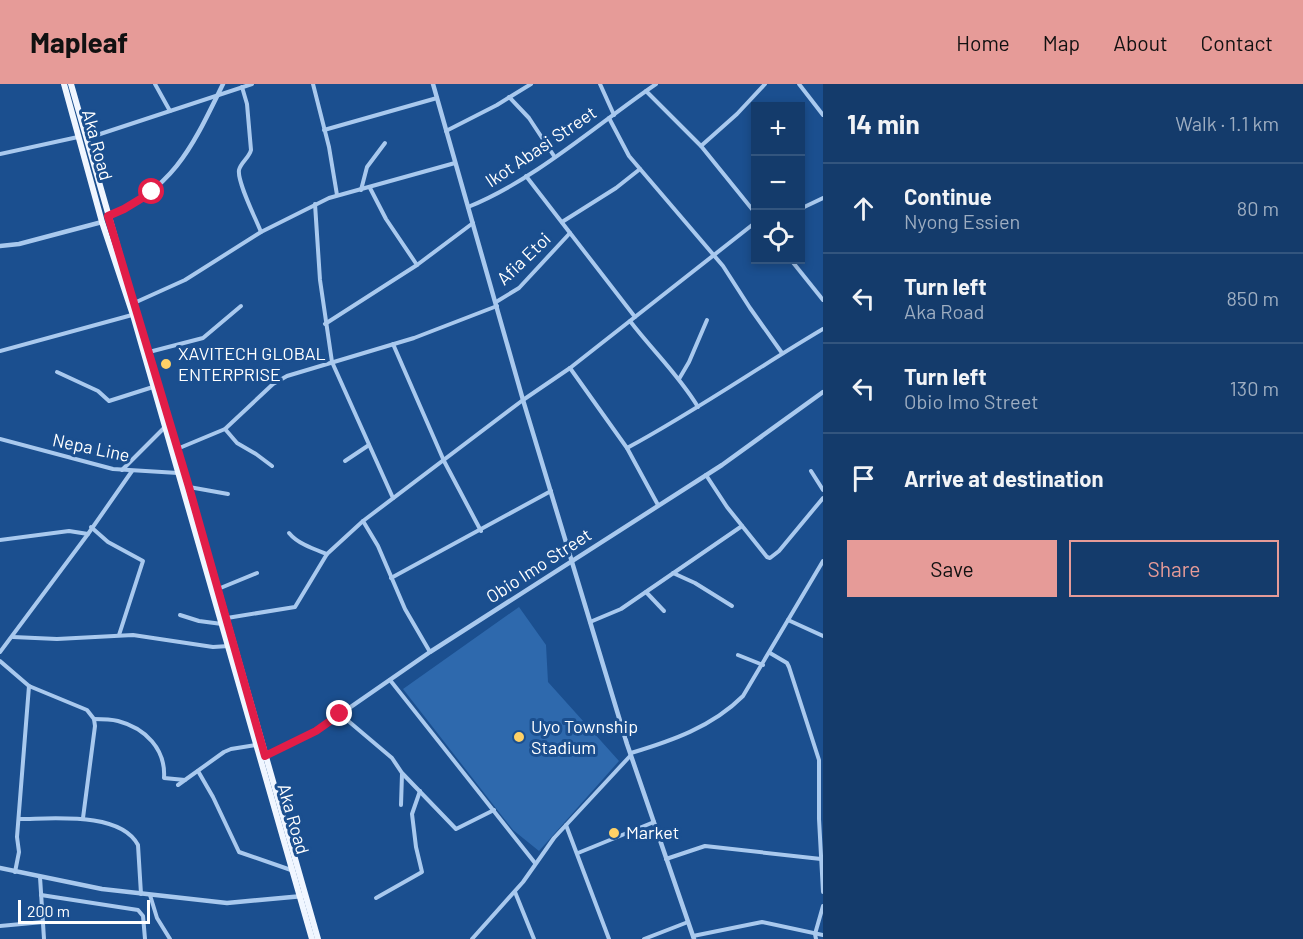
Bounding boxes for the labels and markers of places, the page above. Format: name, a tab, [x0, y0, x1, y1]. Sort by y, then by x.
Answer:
place label: XAVITECH GLOBAL ENTERPRISE	[178, 342, 326, 385]
marker: XAVITECH GLOBAL ENTERPRISE	[159, 357, 173, 371]
place label: Uyo Township Stadium	[531, 715, 638, 758]
marker: Uyo Township Stadium	[512, 730, 526, 744]
place label: Market	[626, 821, 679, 843]
marker: Market	[607, 826, 621, 840]

